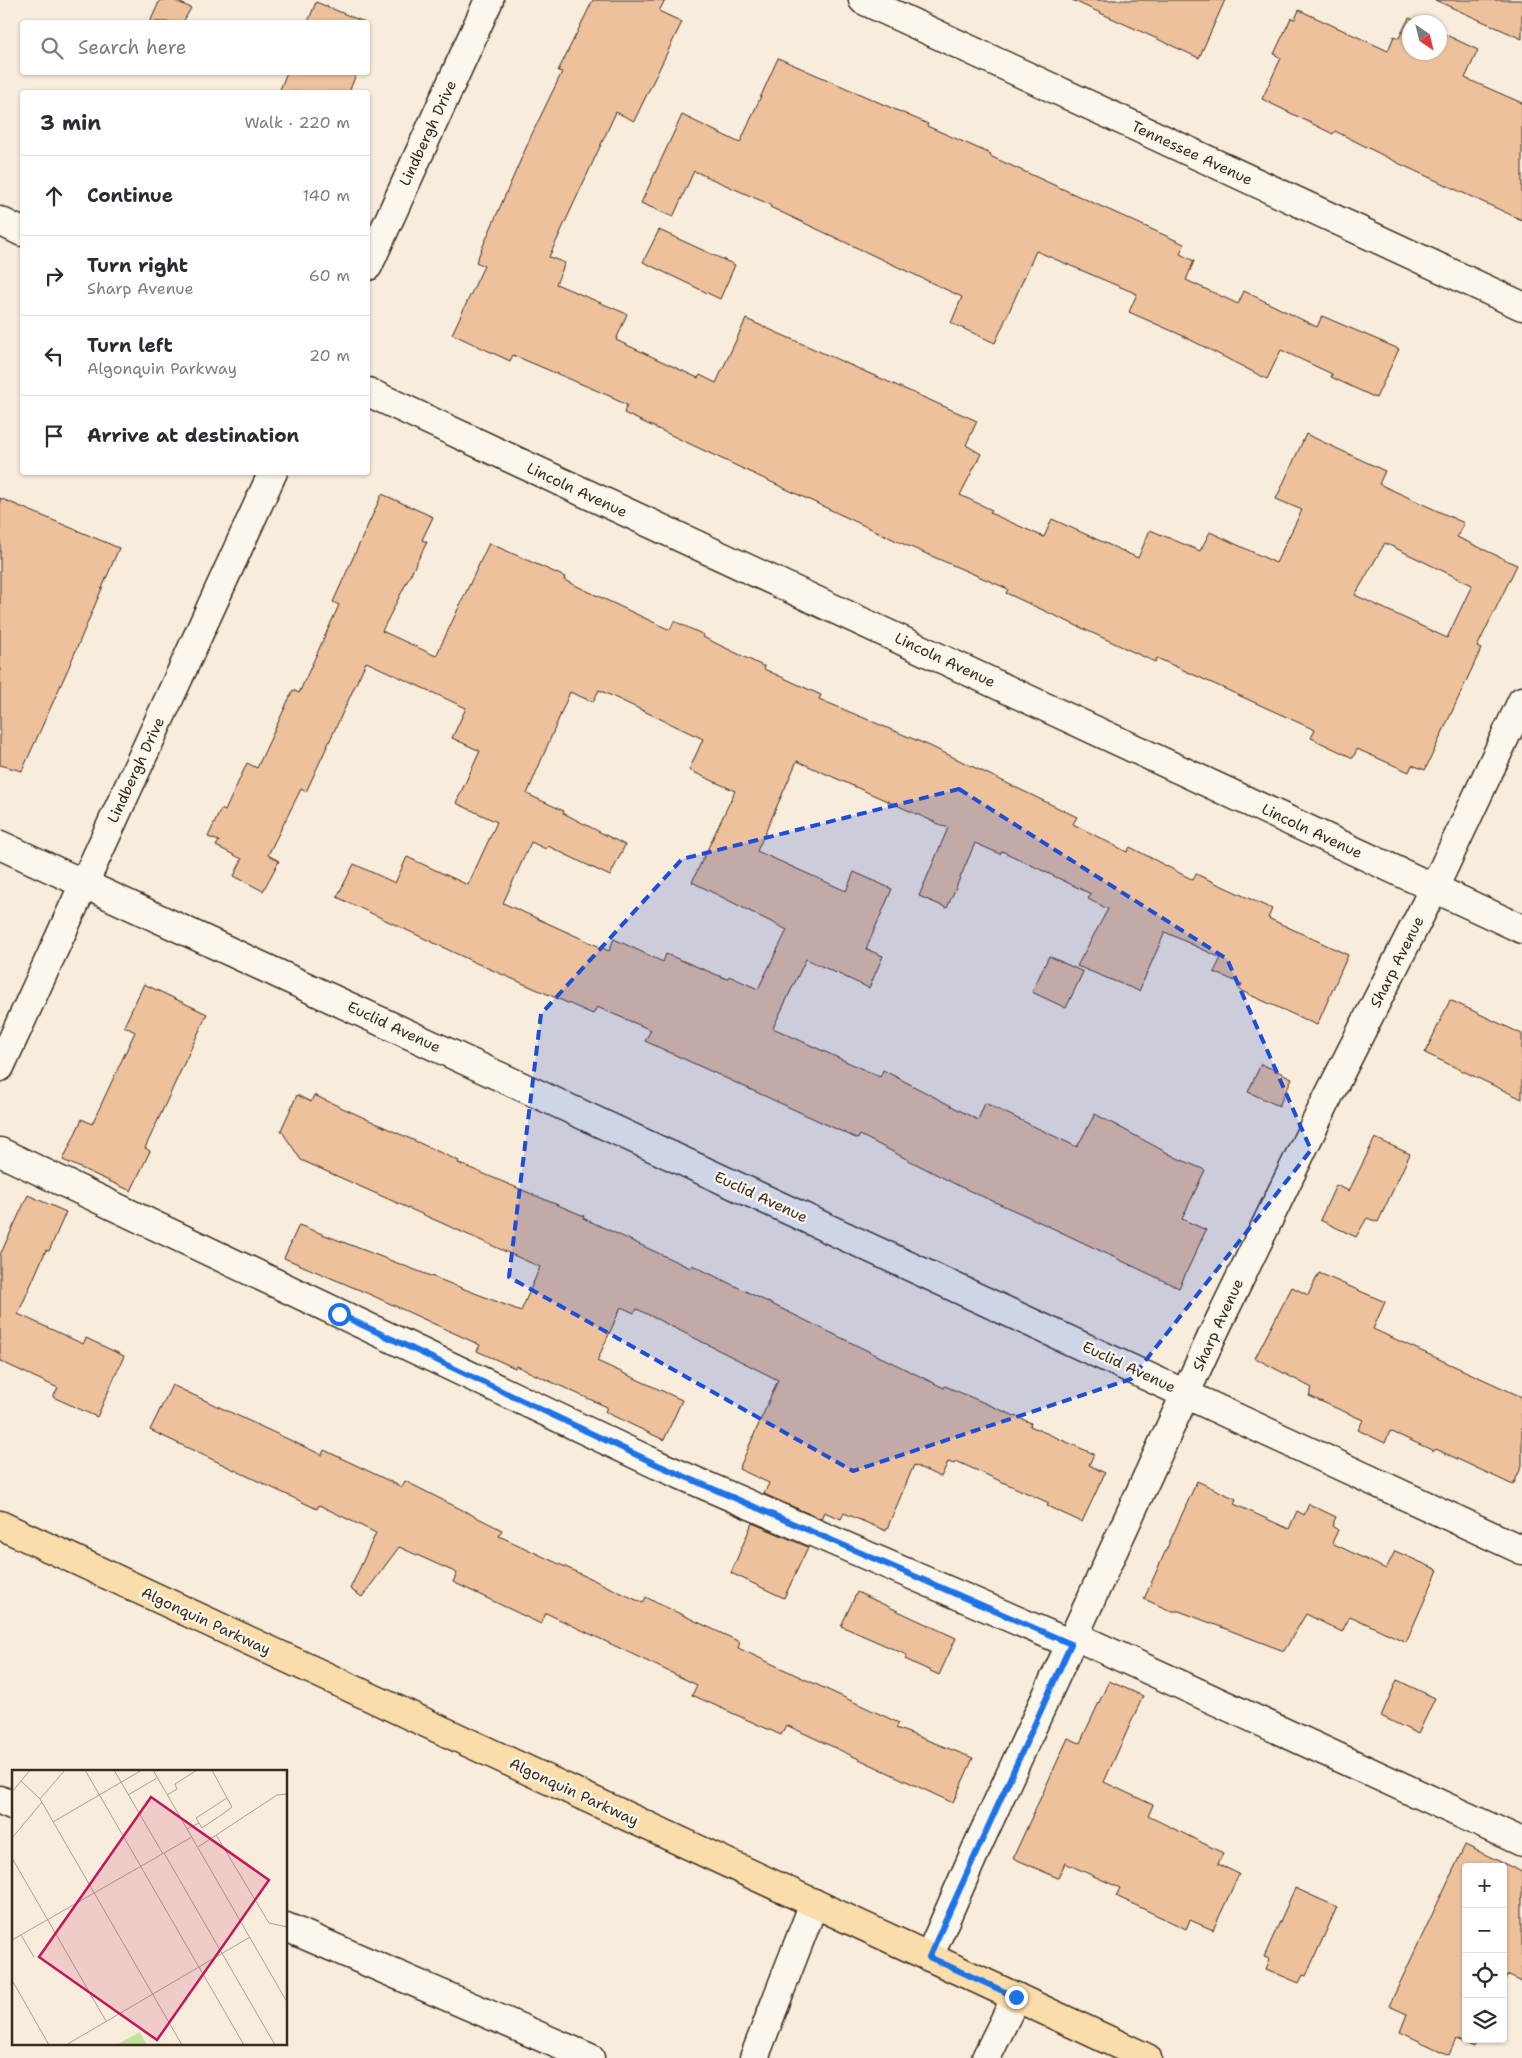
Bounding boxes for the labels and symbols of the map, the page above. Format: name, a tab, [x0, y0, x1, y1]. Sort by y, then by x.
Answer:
north arrow	[1402, 15, 1447, 60]
street label: Lindbergh Drive	[395, 77, 461, 189]
street label: Tennessee Avenue	[1128, 116, 1256, 190]
street label: Lincoln Avenue	[523, 458, 631, 522]
street label: Lincoln Avenue	[891, 628, 999, 692]
street label: Lindbergh Drive	[103, 714, 169, 826]
street label: Lincoln Avenue	[1258, 799, 1366, 863]
street label: Sharp Avenue	[1365, 913, 1429, 1011]
street label: Euclid Avenue	[344, 997, 444, 1057]
street label: Euclid Avenue	[711, 1167, 811, 1227]
street label: Sharp Avenue	[1188, 1276, 1248, 1374]
route start	[328, 1303, 351, 1326]
street label: Euclid Avenue	[1079, 1337, 1179, 1397]
street label: Algonquin Parkway	[138, 1582, 274, 1660]
street label: Algonquin Parkway	[506, 1753, 642, 1831]
inset map	[12, 1770, 288, 2046]
route end	[1005, 1986, 1028, 2009]

